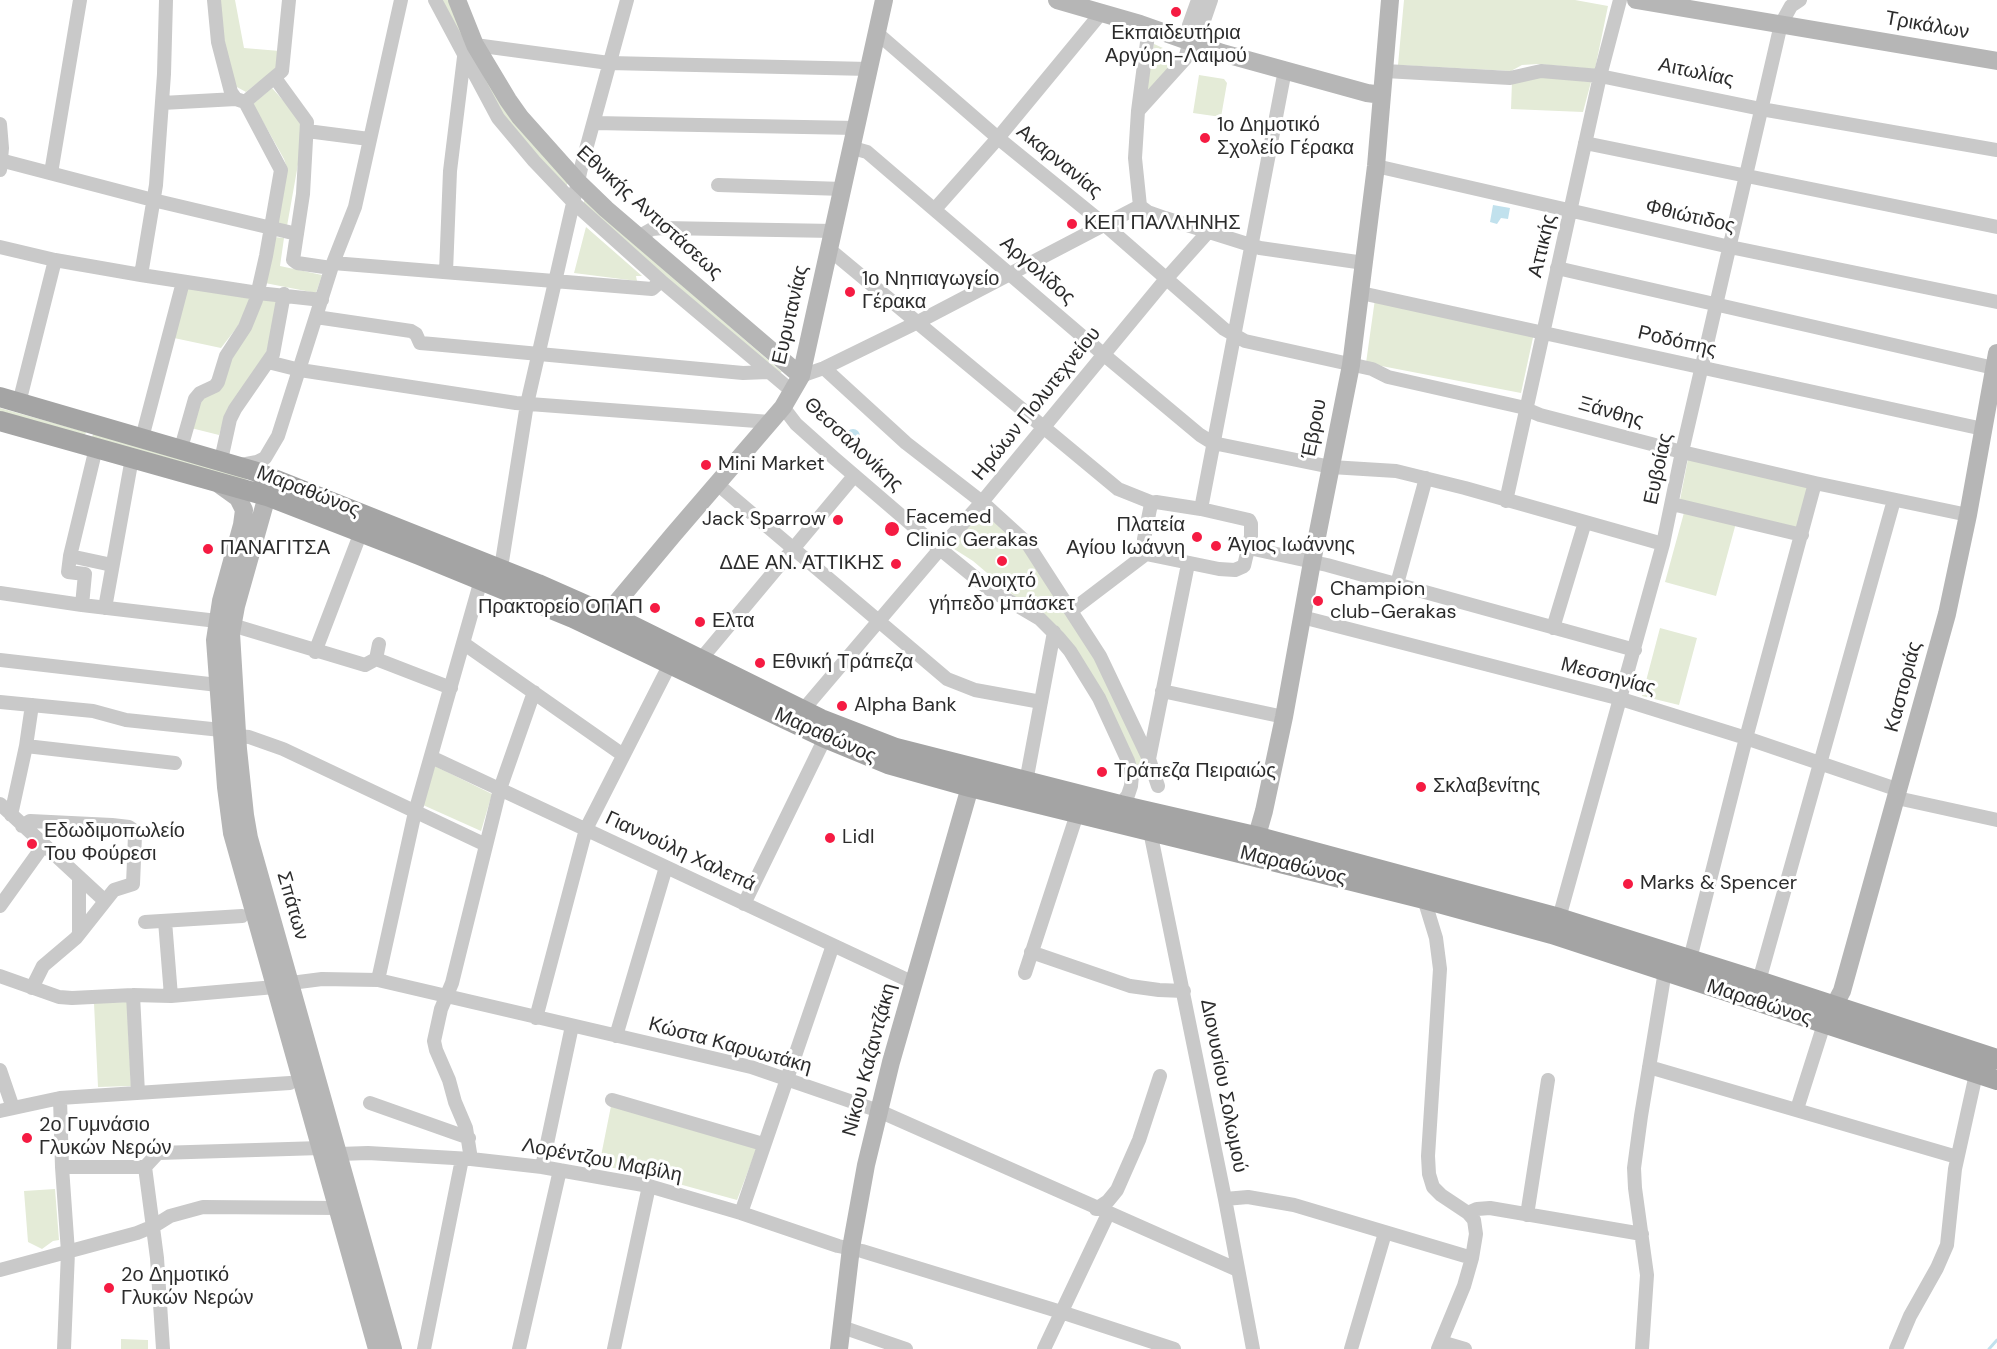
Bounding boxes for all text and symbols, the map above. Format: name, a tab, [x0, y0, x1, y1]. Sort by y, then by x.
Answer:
marker: Εκπαιδευτήρια Αργύρη-Λαιμού	[1169, 5, 1183, 19]
street label: Τρικάλων	[1883, 7, 1971, 45]
place label: Εκπαιδευτήρια Αργύρη-Λαιμού	[1105, 22, 1247, 69]
street label: Αιτωλίας	[1656, 53, 1736, 93]
place label: 1ο Δημοτικό Σχολείο Γέρακα	[1217, 114, 1354, 161]
street label: Ακαρνανίας	[1011, 120, 1107, 204]
marker: 1ο Δημοτικό Σχολείο Γέρακα	[1198, 131, 1212, 145]
street label: Εθνικής Αντιστάσεως	[571, 141, 727, 285]
street label: Φθιώτιδος	[1643, 195, 1737, 239]
place label: ΚΕΠ ΠΑΛΛΗΝΗΣ	[1084, 212, 1241, 236]
street label: Αττικής	[1524, 212, 1562, 280]
marker: ΚΕΠ ΠΑΛΛΗΝΗΣ	[1065, 217, 1079, 231]
street label: Αργολίδος	[994, 232, 1080, 310]
street label: Ευρυτανίας	[768, 263, 814, 367]
place label: 1ο Νηπιαγωγείο Γέρακα	[862, 268, 999, 315]
marker: 1ο Νηπιαγωγείο Γέρακα	[843, 285, 857, 299]
street label: Ροδόπης	[1635, 321, 1719, 363]
street label: Ηρώων Πολυτεχνείου	[968, 322, 1106, 486]
street label: Ξάνθης	[1576, 392, 1646, 434]
street label: Θεσσαλονίκης	[798, 393, 908, 497]
street label: Έβρου	[1297, 397, 1333, 461]
street label: Ευβοίας	[1640, 431, 1678, 507]
place label: Mini Market	[718, 453, 825, 477]
marker: Mini Market	[699, 458, 713, 472]
street label: Μαραθώνος	[253, 461, 363, 523]
place label: Facemed Clinic Gerakas	[906, 506, 1038, 553]
place label: Jack Sparrow	[702, 508, 826, 532]
marker: Jack Sparrow	[831, 513, 845, 527]
place label: Πλατεία Αγίου Ιωάννη	[1066, 514, 1185, 561]
marker: Facemed Clinic Gerakas	[883, 520, 901, 538]
marker: Πλατεία Αγίου Ιωάννη	[1190, 530, 1204, 544]
place label: Άγιος Ιωάννης	[1228, 534, 1355, 558]
place label: ΠΑΝΑΓΙΤΣΑ	[220, 537, 330, 561]
marker: Άγιος Ιωάννης	[1209, 539, 1223, 553]
marker: ΠΑΝΑΓΙΤΣΑ	[201, 542, 215, 556]
place label: ΔΔΕ ΑΝ. ΑΤΤΙΚΗΣ	[720, 552, 884, 576]
marker: Ανοιχτό γήπεδο μπάσκετ	[995, 554, 1009, 568]
marker: ΔΔΕ ΑΝ. ΑΤΤΙΚΗΣ	[889, 557, 903, 571]
place label: Ανοιχτό γήπεδο μπάσκετ	[929, 570, 1075, 617]
place label: Champion club-Gerakas	[1330, 578, 1456, 625]
marker: Champion club-Gerakas	[1311, 594, 1325, 608]
place label: Πρακτορείο ΟΠΑΠ	[478, 596, 643, 620]
marker: Πρακτορείο ΟΠΑΠ	[648, 601, 662, 615]
place label: Ελτα	[712, 610, 755, 634]
marker: Ελτα	[693, 615, 707, 629]
street label: Καστοριάς	[1880, 639, 1928, 735]
place label: Εθνική Τράπεζα	[772, 651, 913, 675]
street label: Μεσσηνίας	[1558, 653, 1658, 701]
marker: Εθνική Τράπεζα	[753, 656, 767, 670]
place label: Alpha Bank	[854, 694, 956, 718]
marker: Alpha Bank	[835, 699, 849, 713]
street label: Μαραθώνος	[770, 703, 880, 769]
place label: Τράπεζα Πειραιώς	[1114, 760, 1276, 784]
marker: Τράπεζα Πειραιώς	[1095, 765, 1109, 779]
place label: Σκλαβενίτης	[1433, 775, 1540, 799]
marker: Σκλαβενίτης	[1414, 780, 1428, 794]
street label: Γιαννούλη Χαλεπά	[601, 807, 759, 897]
place label: Εδωδιμοπωλείο Του Φούρεσι	[44, 820, 185, 867]
place label: Lidl	[842, 826, 874, 850]
marker: Lidl	[823, 831, 837, 845]
marker: Εδωδιμοπωλείο Του Φούρεσι	[25, 837, 39, 851]
street label: Μαραθώνος	[1237, 841, 1349, 891]
street label: Σπάτων	[271, 869, 313, 943]
place label: Marks & Spencer	[1640, 872, 1797, 896]
marker: Marks & Spencer	[1621, 877, 1635, 891]
street label: Μαραθώνος	[1704, 975, 1814, 1031]
street label: Νίκου Καζαντζάκη	[838, 981, 902, 1139]
street label: Διονυσίου Σολωμού	[1194, 997, 1252, 1175]
street label: Κώστα Καρυωτάκη	[646, 1013, 814, 1079]
place label: 2ο Γυμνάσιο Γλυκών Νερών	[39, 1114, 172, 1161]
marker: 2ο Γυμνάσιο Γλυκών Νερών	[20, 1131, 34, 1145]
street label: Λορέντζου Μαβίλη	[520, 1134, 684, 1188]
place label: 2ο Δημοτικό Γλυκών Νερών	[121, 1264, 254, 1311]
marker: 2ο Δημοτικό Γλυκών Νερών	[102, 1281, 116, 1295]

